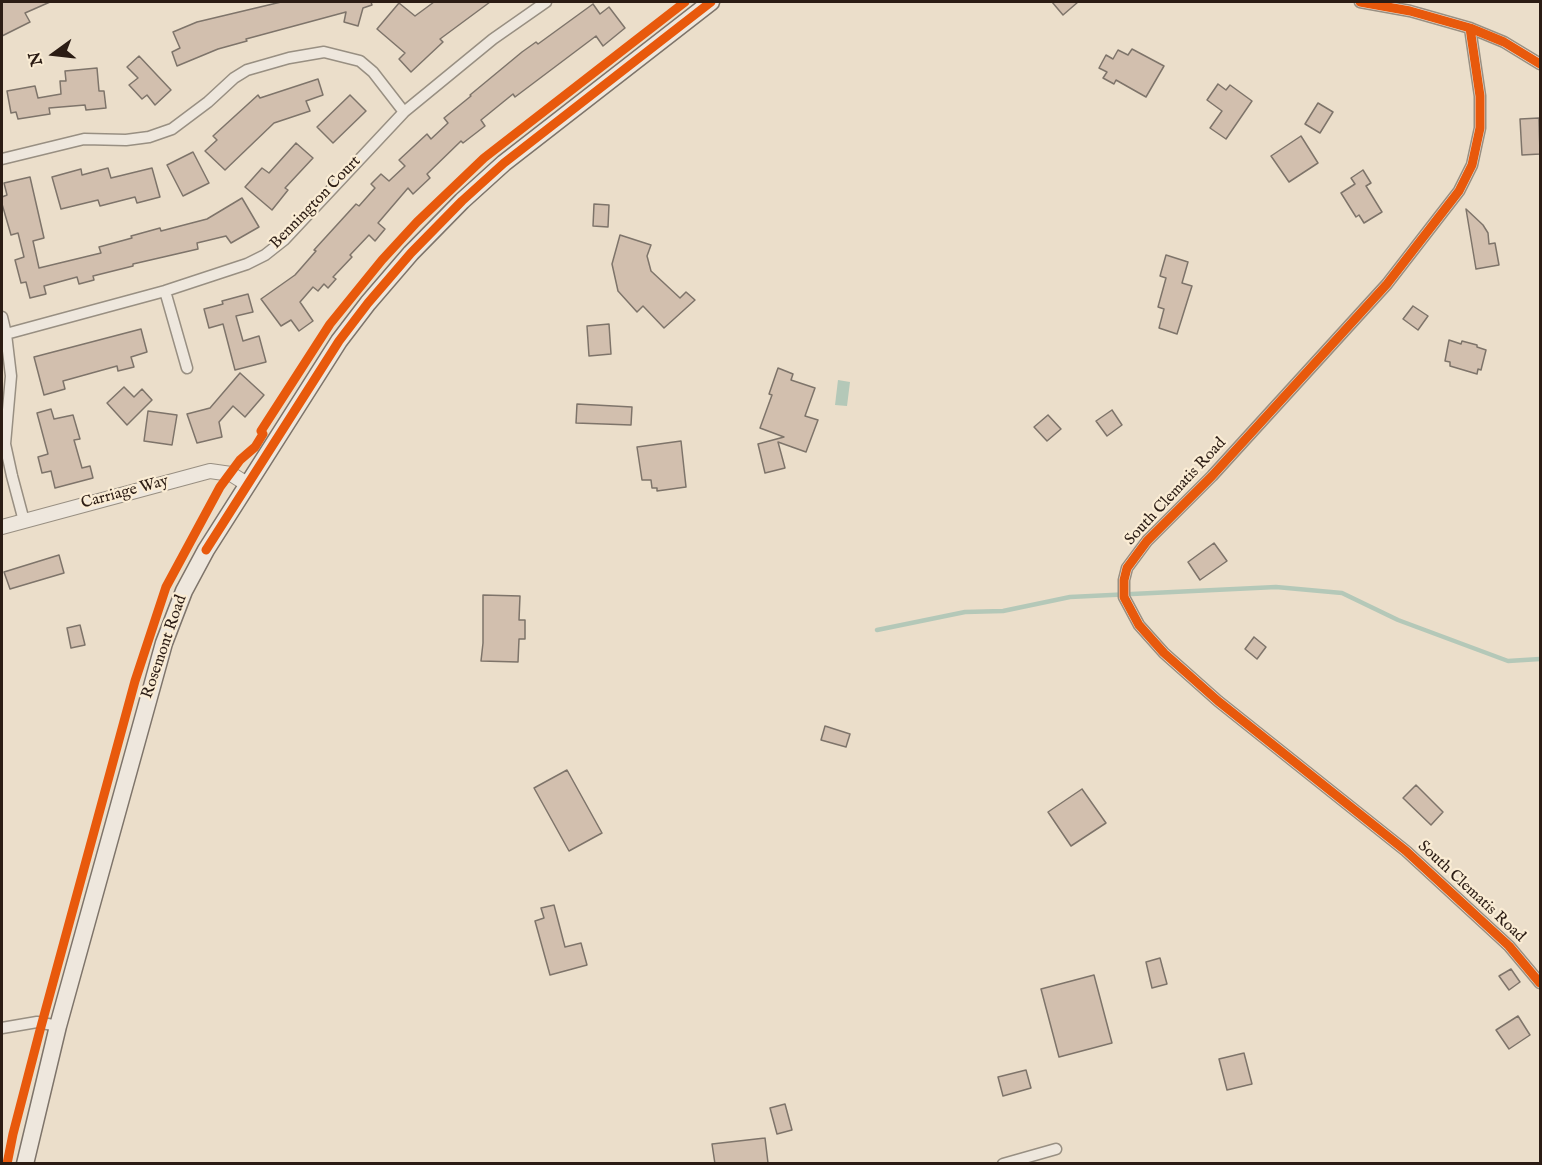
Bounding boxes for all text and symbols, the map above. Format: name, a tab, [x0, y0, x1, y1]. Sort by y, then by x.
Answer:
north arrow	[24, 24, 84, 84]
text: N	[25, 49, 48, 68]
street label: Bennington Court	[267, 152, 365, 254]
street label: South Clematis Road	[1121, 434, 1231, 550]
street label: Carriage Way	[79, 472, 171, 514]
street label: Rosemont Road	[138, 593, 192, 701]
street label: South Clematis Road	[1413, 837, 1529, 947]

